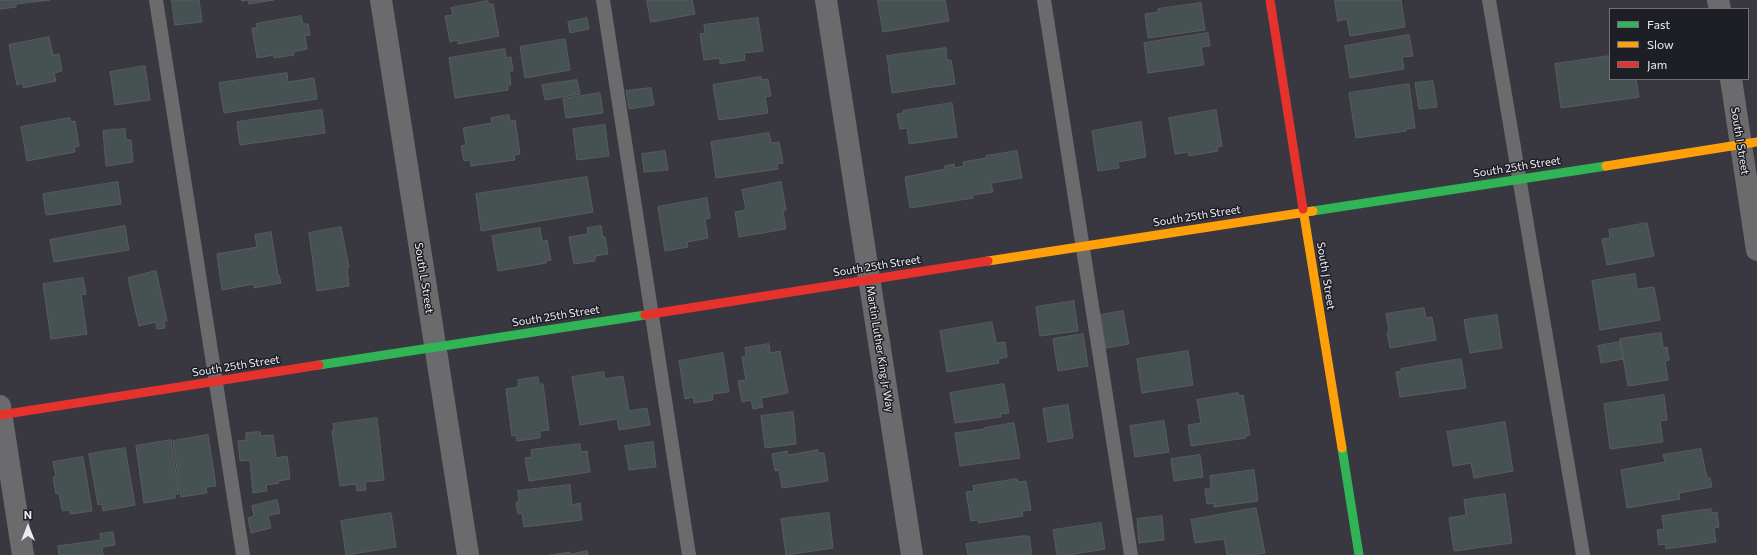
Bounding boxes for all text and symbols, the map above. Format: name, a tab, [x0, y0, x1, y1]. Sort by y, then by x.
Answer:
legend	[1609, 8, 1749, 80]
text: Fast	[1647, 17, 1670, 31]
text: Slow	[1647, 37, 1674, 51]
text: Jam	[1647, 57, 1667, 71]
street label: South I Street	[1728, 106, 1752, 176]
street label: South 25th Street	[1472, 154, 1562, 180]
street label: South 25th Street	[1152, 203, 1242, 229]
street label: South J Street	[1314, 241, 1338, 311]
street label: South L Street	[412, 242, 436, 314]
street label: South 25th Street	[832, 253, 922, 279]
street label: Martin Luther King Jr Way	[863, 285, 897, 413]
street label: South 25th Street	[511, 303, 601, 329]
street label: South 25th Street	[191, 353, 281, 379]
north arrow	[8, 507, 48, 547]
text: N	[24, 508, 32, 521]

